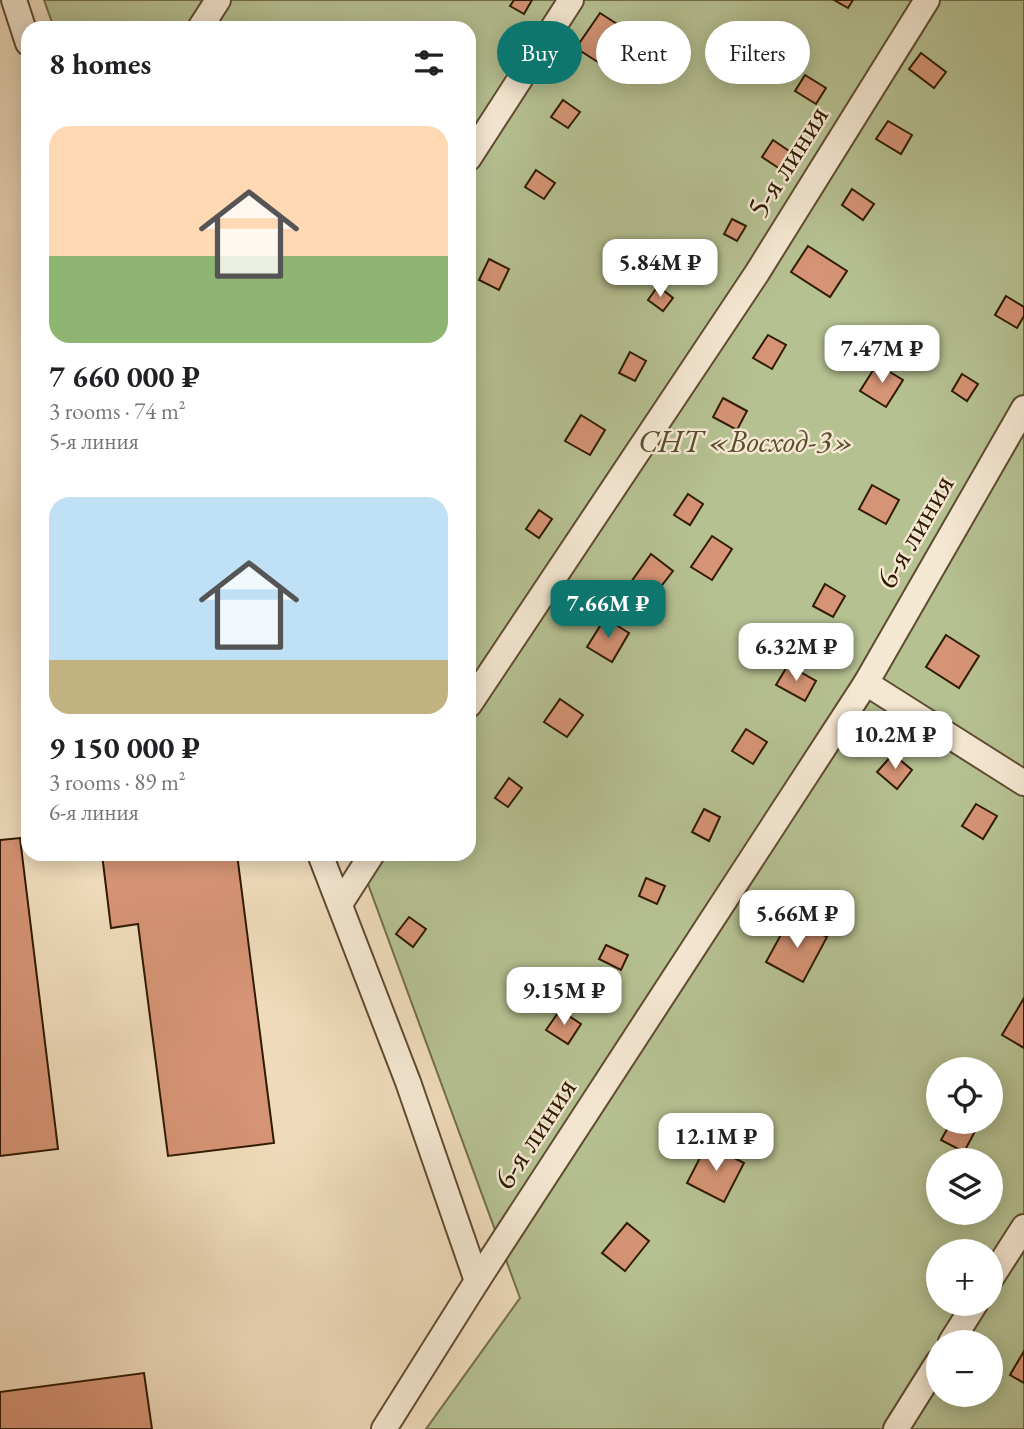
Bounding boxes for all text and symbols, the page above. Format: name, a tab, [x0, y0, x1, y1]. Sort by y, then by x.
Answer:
chip: Buy	[497, 21, 582, 84]
chip: Rent	[596, 21, 691, 84]
chip: Filters	[705, 21, 810, 84]
text: 8 homes	[49, 44, 151, 83]
icon: filters	[410, 44, 448, 82]
street label: 5-я линия	[736, 97, 838, 225]
icon: home	[186, 171, 312, 297]
pin: 5.84M ₽	[595, 240, 725, 299]
text: 5.84M ₽	[619, 247, 701, 277]
pin: 7.47M ₽	[817, 326, 947, 385]
text: 7.47M ₽	[841, 333, 923, 363]
text: 7 660 000 ₽	[49, 357, 200, 396]
text: 3 rooms · 74 m²	[49, 396, 186, 426]
park label: СНТ «Восход-3»	[638, 420, 854, 462]
text: 5-я линия	[49, 426, 139, 456]
street label: 6-я линия	[865, 466, 963, 596]
icon: home	[186, 542, 312, 668]
pin: 7.66M ₽	[543, 580, 673, 640]
text: 7.66M ₽	[567, 588, 649, 618]
pin: 6.32M ₽	[731, 624, 861, 683]
text: 6.32M ₽	[755, 631, 837, 661]
pin: 10.2M ₽	[830, 712, 960, 771]
text: 10.2M ₽	[854, 719, 936, 749]
text: 9 150 000 ₽	[49, 728, 200, 767]
text: 3 rooms · 89 m²	[49, 767, 186, 797]
text: 6-я линия	[49, 797, 139, 827]
pin: 5.66M ₽	[732, 890, 862, 950]
text: 5.66M ₽	[756, 898, 838, 928]
pin: 9.15M ₽	[499, 968, 629, 1027]
text: 9.15M ₽	[523, 975, 605, 1005]
map controls	[926, 1057, 1003, 1407]
button: locate	[926, 1057, 1003, 1134]
street label: 6-я линия	[482, 1069, 586, 1197]
pin: 12.1M ₽	[651, 1114, 781, 1173]
text: 12.1M ₽	[675, 1121, 757, 1151]
button: layers	[926, 1148, 1003, 1225]
button: +	[926, 1239, 1003, 1316]
button: −	[926, 1330, 1003, 1407]

